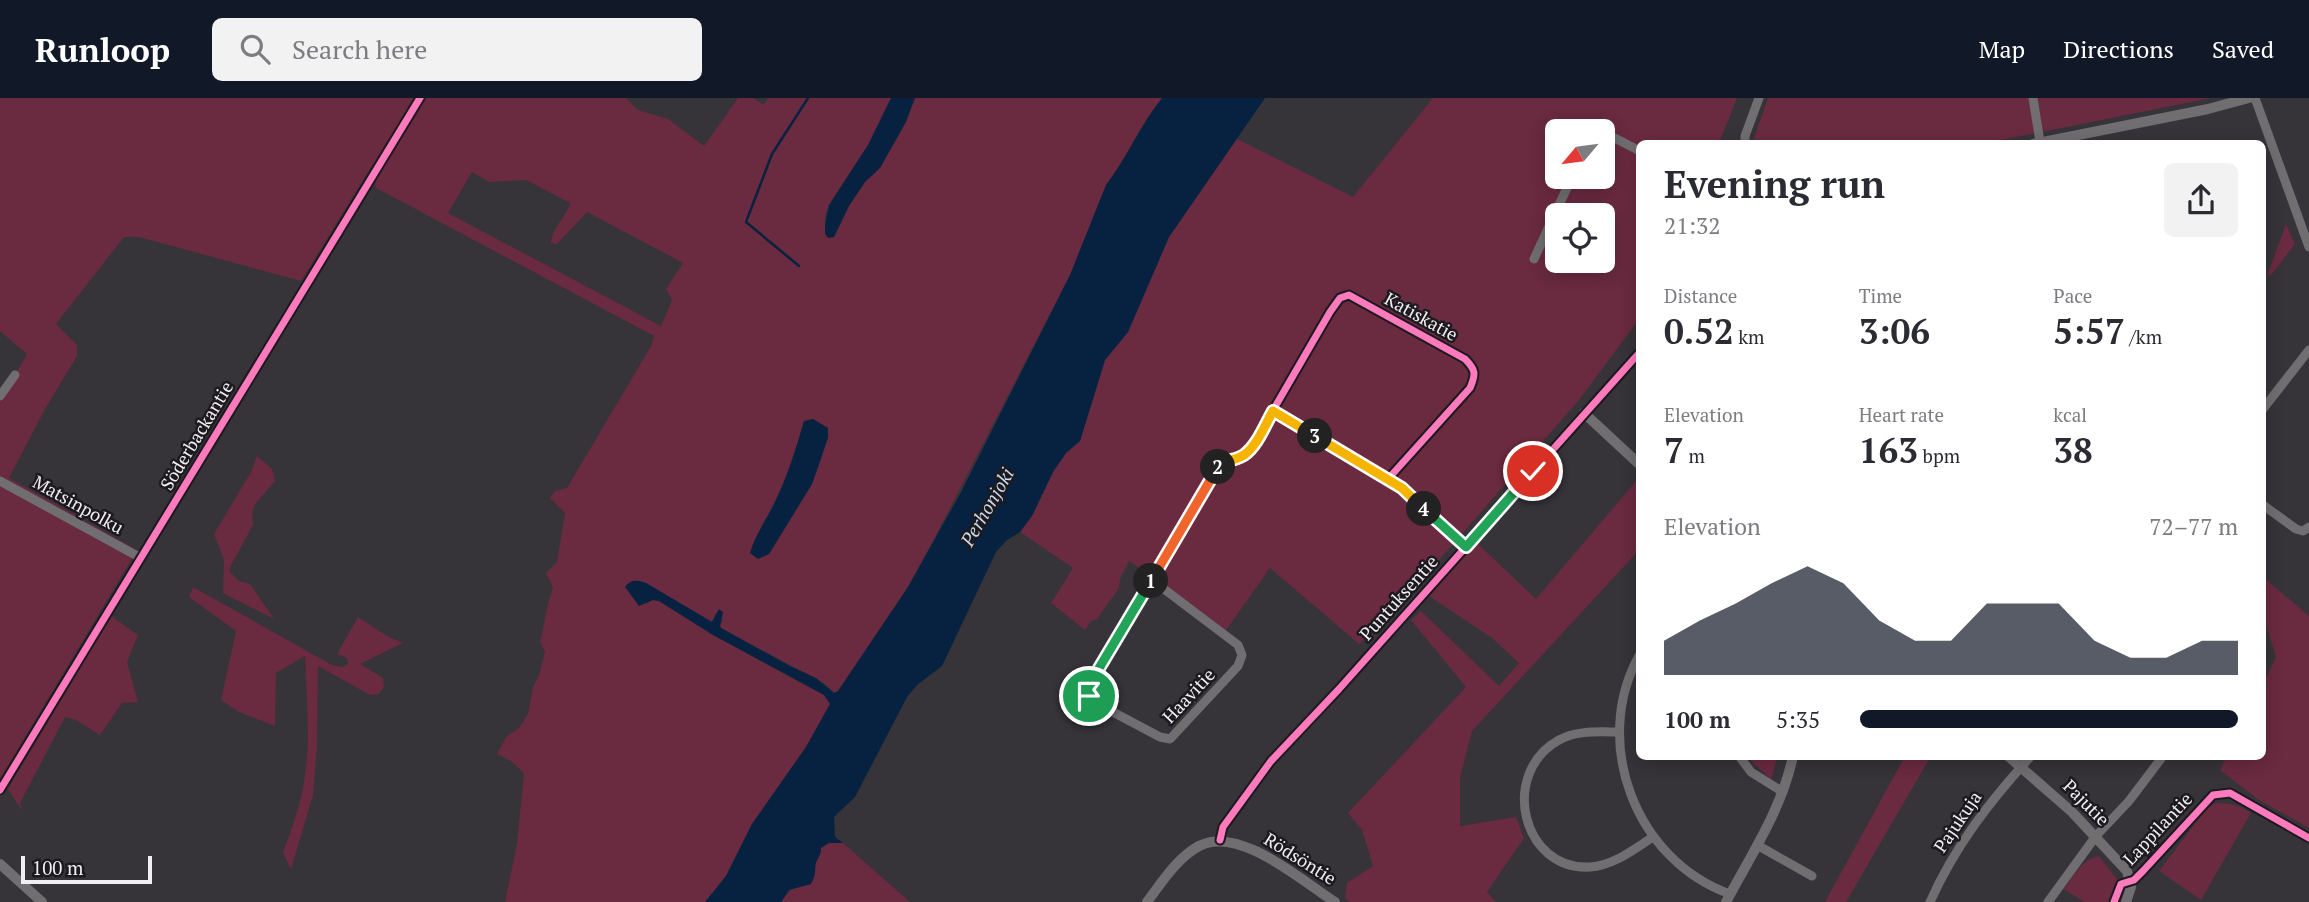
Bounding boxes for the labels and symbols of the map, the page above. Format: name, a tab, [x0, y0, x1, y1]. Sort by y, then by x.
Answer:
north arrow	[1545, 119, 1615, 189]
street label: Katiskatie	[1381, 286, 1462, 346]
street label: Söderbackantie	[154, 377, 238, 494]
pin: 3	[1298, 418, 1332, 454]
pin	[1503, 441, 1563, 501]
pin: 2	[1200, 450, 1236, 484]
water label: Perhonjoki	[954, 462, 1019, 551]
street label: Matsinpolku	[29, 469, 128, 539]
pin: 4	[1406, 492, 1442, 526]
street label: Puntuksentie	[1354, 550, 1443, 645]
pin: 1	[1134, 564, 1168, 598]
street label: Haavitie	[1157, 663, 1220, 728]
pin	[1059, 666, 1119, 726]
street label: Pajutie	[2058, 774, 2115, 831]
street label: Pajukuja	[1928, 786, 1986, 857]
street label: Lappilantie	[2117, 787, 2197, 870]
street label: Rödsöntie	[1260, 827, 1341, 890]
scale bar	[21, 853, 152, 885]

